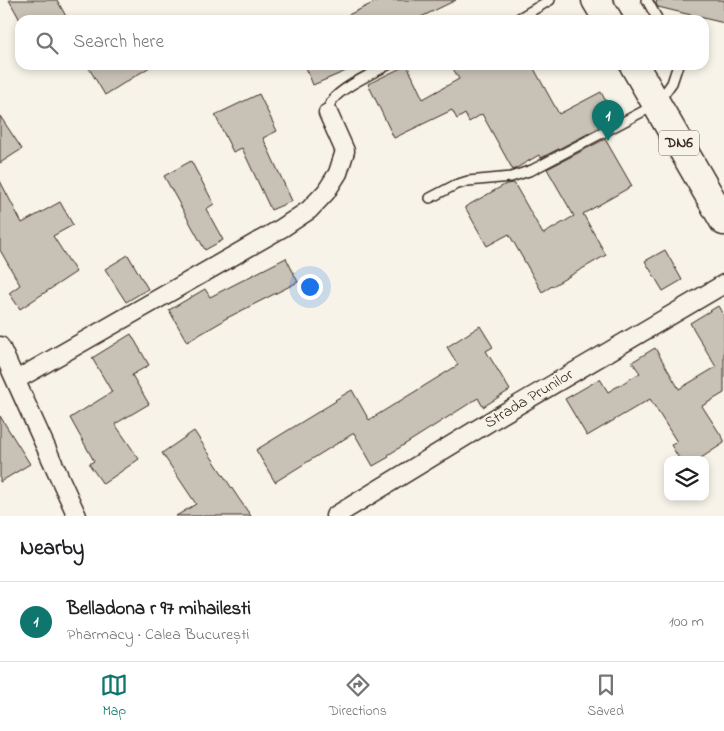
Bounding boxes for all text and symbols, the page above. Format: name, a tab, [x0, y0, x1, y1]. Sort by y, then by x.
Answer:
search box	[15, 15, 709, 70]
icon: search	[33, 29, 61, 57]
text: Search here	[73, 29, 164, 56]
pin: 1	[592, 100, 624, 141]
road number: DN6	[659, 130, 699, 156]
your location	[297, 274, 323, 300]
street label: Strada Prunilor	[480, 363, 578, 435]
map controls	[664, 456, 709, 501]
button: layers	[664, 456, 709, 501]
text: Nearby	[20, 534, 84, 564]
text: Belladona r 97 mihailesti	[67, 596, 251, 623]
text: 1	[33, 610, 39, 634]
text: 100 m	[669, 610, 704, 634]
text: Pharmacy · Calea București	[67, 623, 250, 647]
tab: Map	[100, 671, 128, 722]
tab: Directions	[329, 671, 387, 722]
tab: Saved	[587, 671, 624, 722]

